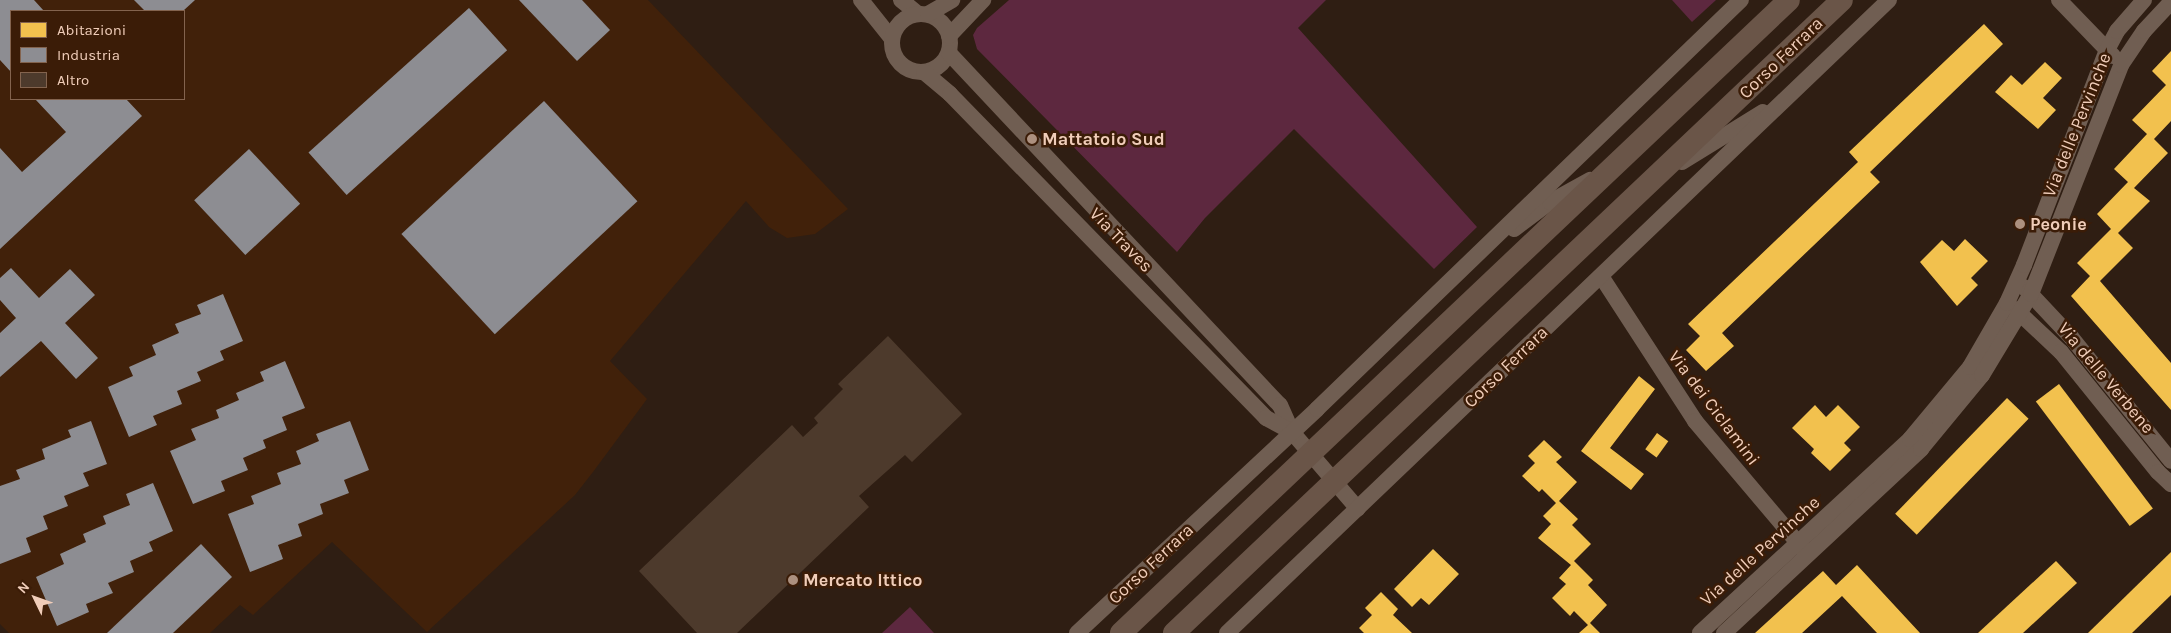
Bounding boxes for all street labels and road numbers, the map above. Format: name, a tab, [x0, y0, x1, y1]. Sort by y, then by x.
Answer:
street label: Corso Ferrara	[1734, 13, 1828, 103]
street label: Via delle Pervinche	[2038, 50, 2116, 200]
street label: Via Traves	[1085, 203, 1157, 277]
street label: Via delle Verbene	[2053, 318, 2159, 438]
street label: Corso Ferrara	[1459, 322, 1553, 412]
street label: Via dei Ciclamini	[1664, 346, 1764, 470]
street label: Via delle Pervinche	[1696, 492, 1824, 610]
street label: Corso Ferrara	[1104, 519, 1198, 609]

